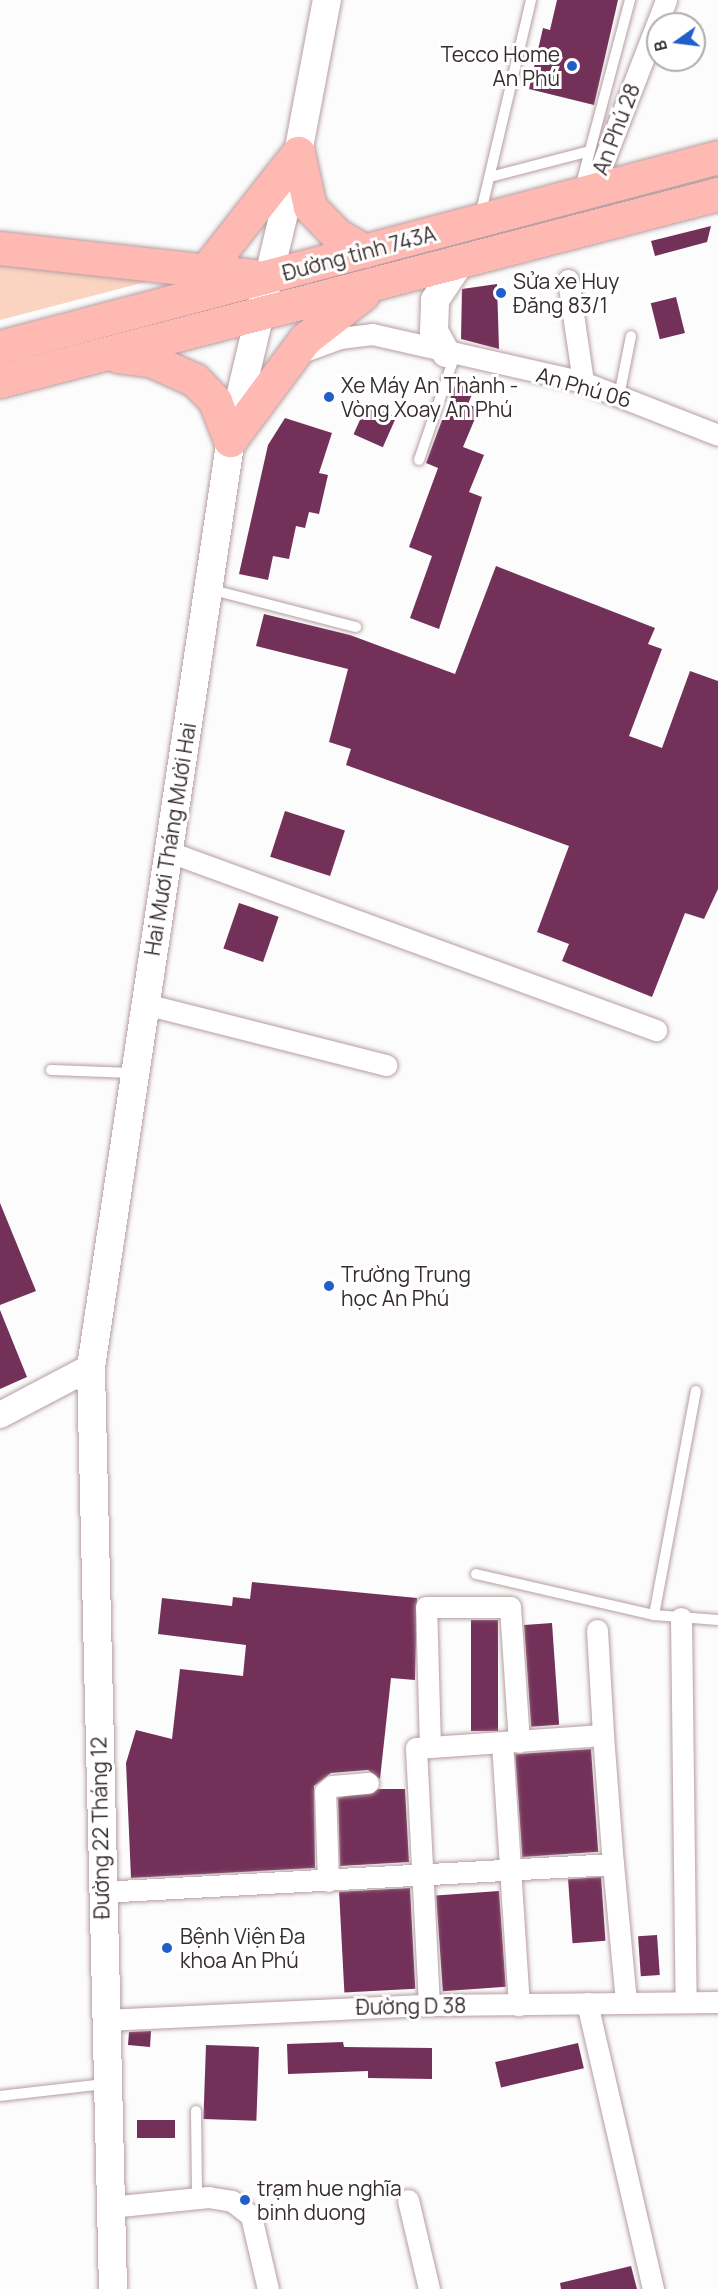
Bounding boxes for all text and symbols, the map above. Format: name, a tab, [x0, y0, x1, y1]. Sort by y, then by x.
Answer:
north arrow	[646, 12, 706, 72]
text: B	[649, 38, 672, 53]
place label: Tecco Home An Phú	[441, 41, 560, 91]
marker: Tecco Home An Phú	[565, 59, 579, 73]
street label: An Phú 28	[587, 80, 645, 178]
street label: Đường tỉnh 743A	[280, 220, 438, 286]
place label: Sửa xe Huy Đăng 83/1	[513, 268, 619, 318]
marker: Sửa xe Huy Đăng 83/1	[494, 286, 508, 300]
street label: An Phú 06	[534, 361, 634, 413]
place label: Xe Máy An Thành - Vòng Xoay An Phú	[341, 372, 518, 422]
marker: Xe Máy An Thành - Vòng Xoay An Phú	[322, 390, 336, 404]
street label: Hai Mươi Tháng Mười Hai	[139, 721, 201, 957]
place label: Trường Trung học An Phú	[341, 1261, 471, 1311]
marker: Trường Trung học An Phú	[322, 1279, 336, 1293]
street label: Đường 22 Tháng 12	[86, 1737, 114, 1919]
place label: Bệnh Viện Đa khoa An Phú	[180, 1923, 305, 1973]
marker: Bệnh Viện Đa khoa An Phú	[158, 1939, 176, 1957]
street label: Đường D 38	[356, 1992, 466, 2020]
place label: trạm hue nghĩa binh duong	[257, 2175, 402, 2225]
marker: trạm hue nghĩa binh duong	[238, 2193, 252, 2207]

